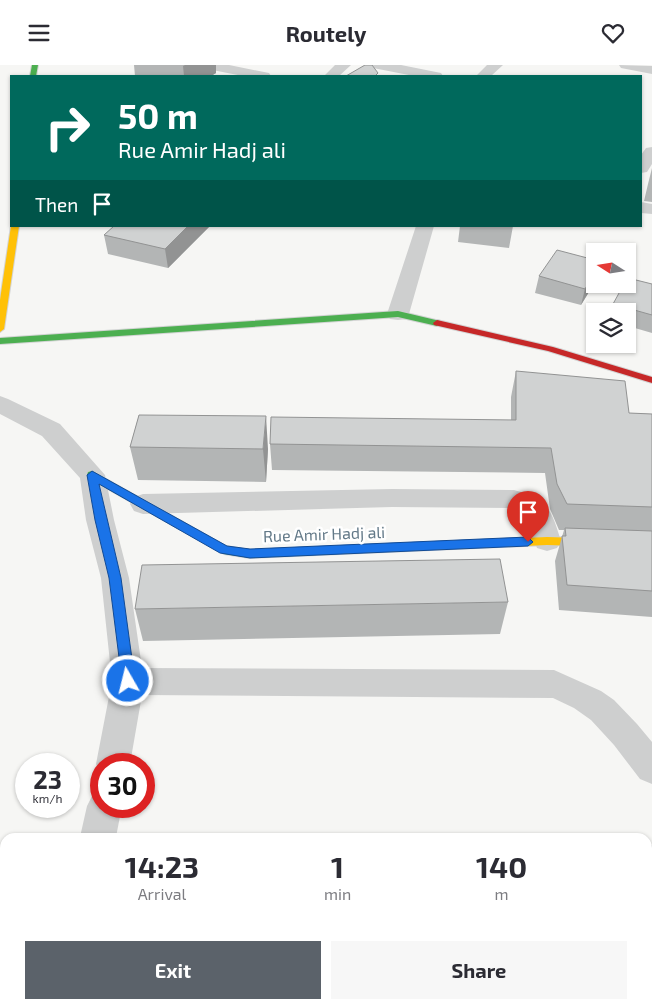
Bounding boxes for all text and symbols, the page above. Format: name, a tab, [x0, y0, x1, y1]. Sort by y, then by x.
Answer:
icon: menu	[25, 19, 53, 47]
icon: heart	[599, 19, 627, 47]
text: Routely	[286, 20, 366, 46]
text: 50 m	[118, 94, 198, 136]
icon: right	[35, 95, 100, 160]
text: Rue Amir Hadj ali	[118, 136, 286, 162]
icon: arrive	[88, 190, 116, 218]
text: Then	[35, 193, 78, 216]
north arrow	[586, 243, 636, 293]
map controls	[586, 243, 636, 353]
button: layers	[586, 303, 636, 353]
pin	[507, 491, 549, 542]
icon: arrive	[514, 498, 542, 526]
street label: Rue Amir Hadj ali	[263, 522, 385, 546]
position arrow	[101, 654, 153, 706]
speed limit sign: 30	[90, 753, 155, 818]
text: 23	[33, 764, 62, 794]
text: km/h	[33, 791, 62, 805]
text: 14:23	[125, 848, 199, 884]
text: 1	[331, 848, 344, 884]
text: 140	[476, 848, 527, 884]
text: Arrival	[138, 884, 186, 903]
text: min	[324, 884, 351, 903]
text: m	[495, 884, 509, 903]
button: Exit	[25, 941, 321, 999]
button: Share	[331, 941, 627, 999]

